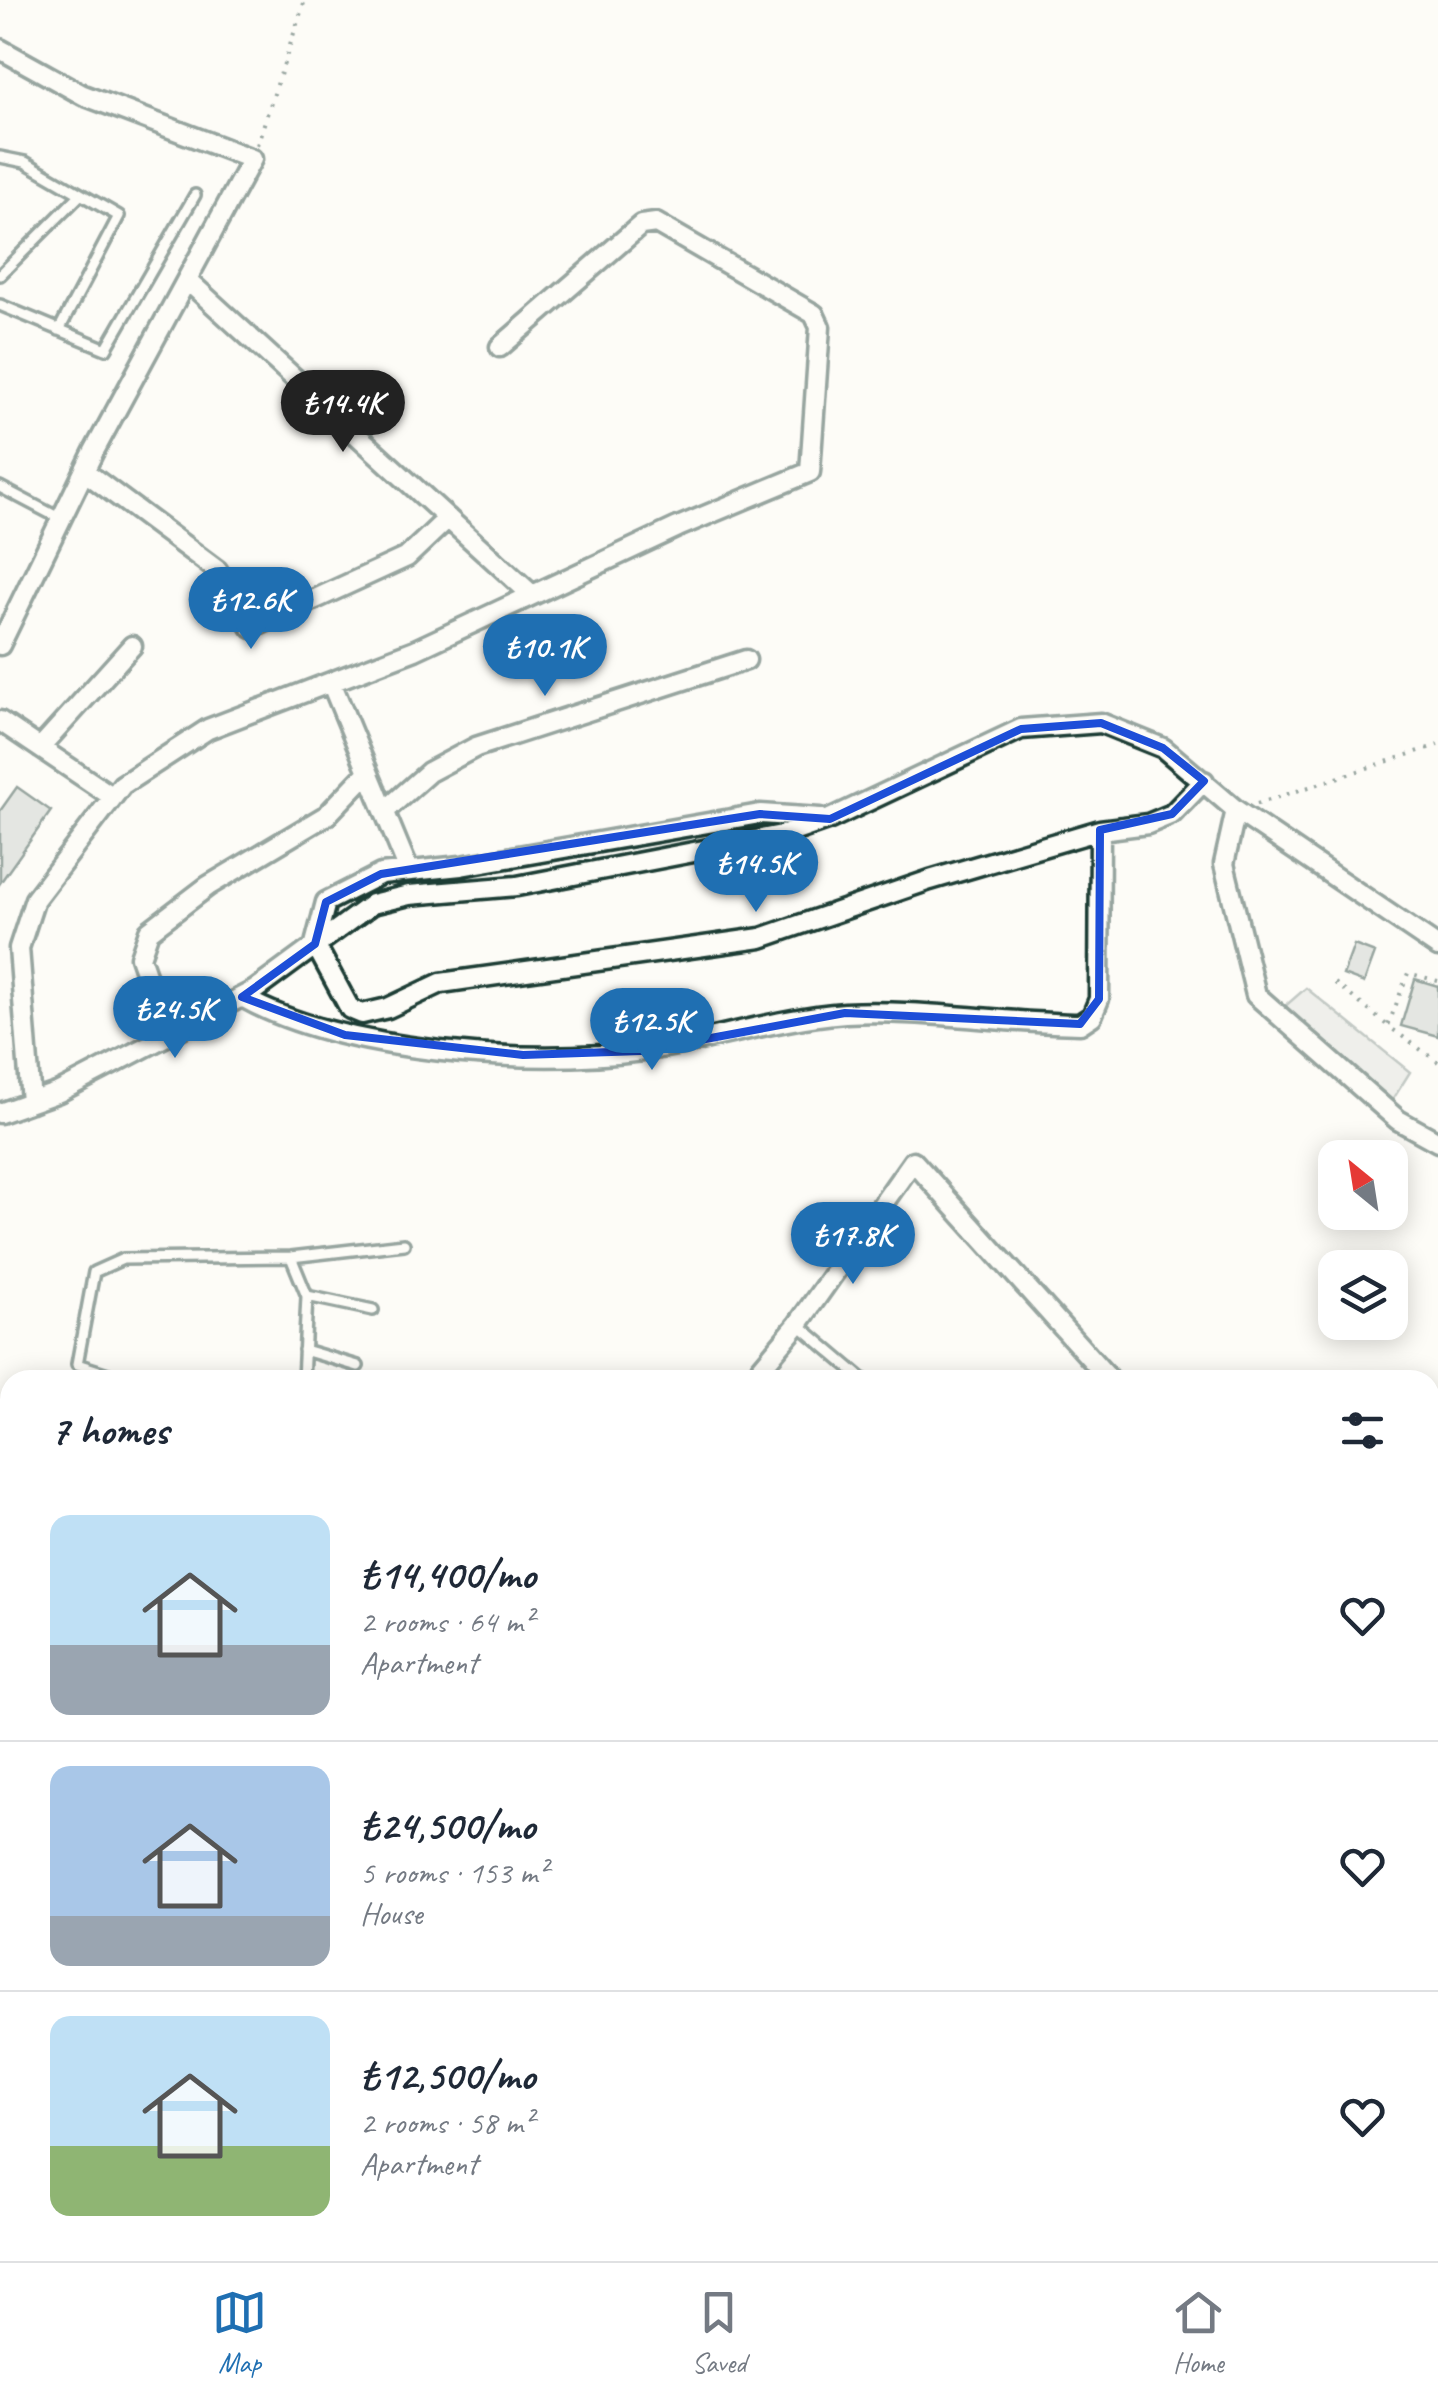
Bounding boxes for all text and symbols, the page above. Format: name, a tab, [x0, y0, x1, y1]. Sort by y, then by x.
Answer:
pin: ₺14.4K	[262, 370, 424, 455]
text: ₺14.4K	[303, 382, 383, 423]
pin: ₺12.6K	[170, 567, 332, 652]
text: ₺12.6K	[211, 579, 291, 620]
pin: ₺10.1K	[464, 614, 626, 699]
text: ₺10.1K	[505, 626, 585, 667]
pin: ₺14.5K	[675, 830, 837, 915]
text: ₺14.5K	[716, 842, 796, 883]
pin: ₺24.5K	[94, 976, 256, 1061]
text: ₺24.5K	[135, 988, 215, 1029]
pin: ₺12.5K	[571, 988, 733, 1073]
text: ₺12.5K	[612, 1000, 692, 1041]
north arrow	[1318, 1140, 1408, 1230]
map controls	[1318, 1140, 1408, 1340]
pin: ₺17.8K	[772, 1202, 934, 1287]
text: ₺17.8K	[813, 1214, 893, 1255]
button: layers	[1318, 1250, 1408, 1340]
icon: filters	[1335, 1403, 1390, 1458]
text: 7 homes	[50, 1404, 168, 1457]
text: ₺14,400/mo	[360, 1548, 536, 1601]
icon: home	[130, 1555, 250, 1675]
icon: heart	[1335, 1588, 1390, 1643]
text: 2 rooms · 64 m²	[360, 1601, 533, 1642]
text: Apartment	[360, 1642, 478, 1683]
text: ₺24,500/mo	[360, 1799, 535, 1852]
icon: home	[130, 1806, 250, 1926]
icon: heart	[1335, 1839, 1390, 1894]
text: 5 rooms · 153 m²	[360, 1852, 547, 1893]
text: House	[360, 1893, 422, 1934]
text: ₺12,500/mo	[360, 2049, 535, 2102]
icon: home	[130, 2056, 250, 2176]
icon: heart	[1335, 2089, 1390, 2144]
text: 2 rooms · 58 m²	[360, 2102, 533, 2143]
text: Apartment	[360, 2143, 478, 2184]
tab: Map	[212, 2285, 267, 2380]
tab: Saved	[691, 2285, 746, 2380]
tab: Home	[1171, 2285, 1226, 2380]

